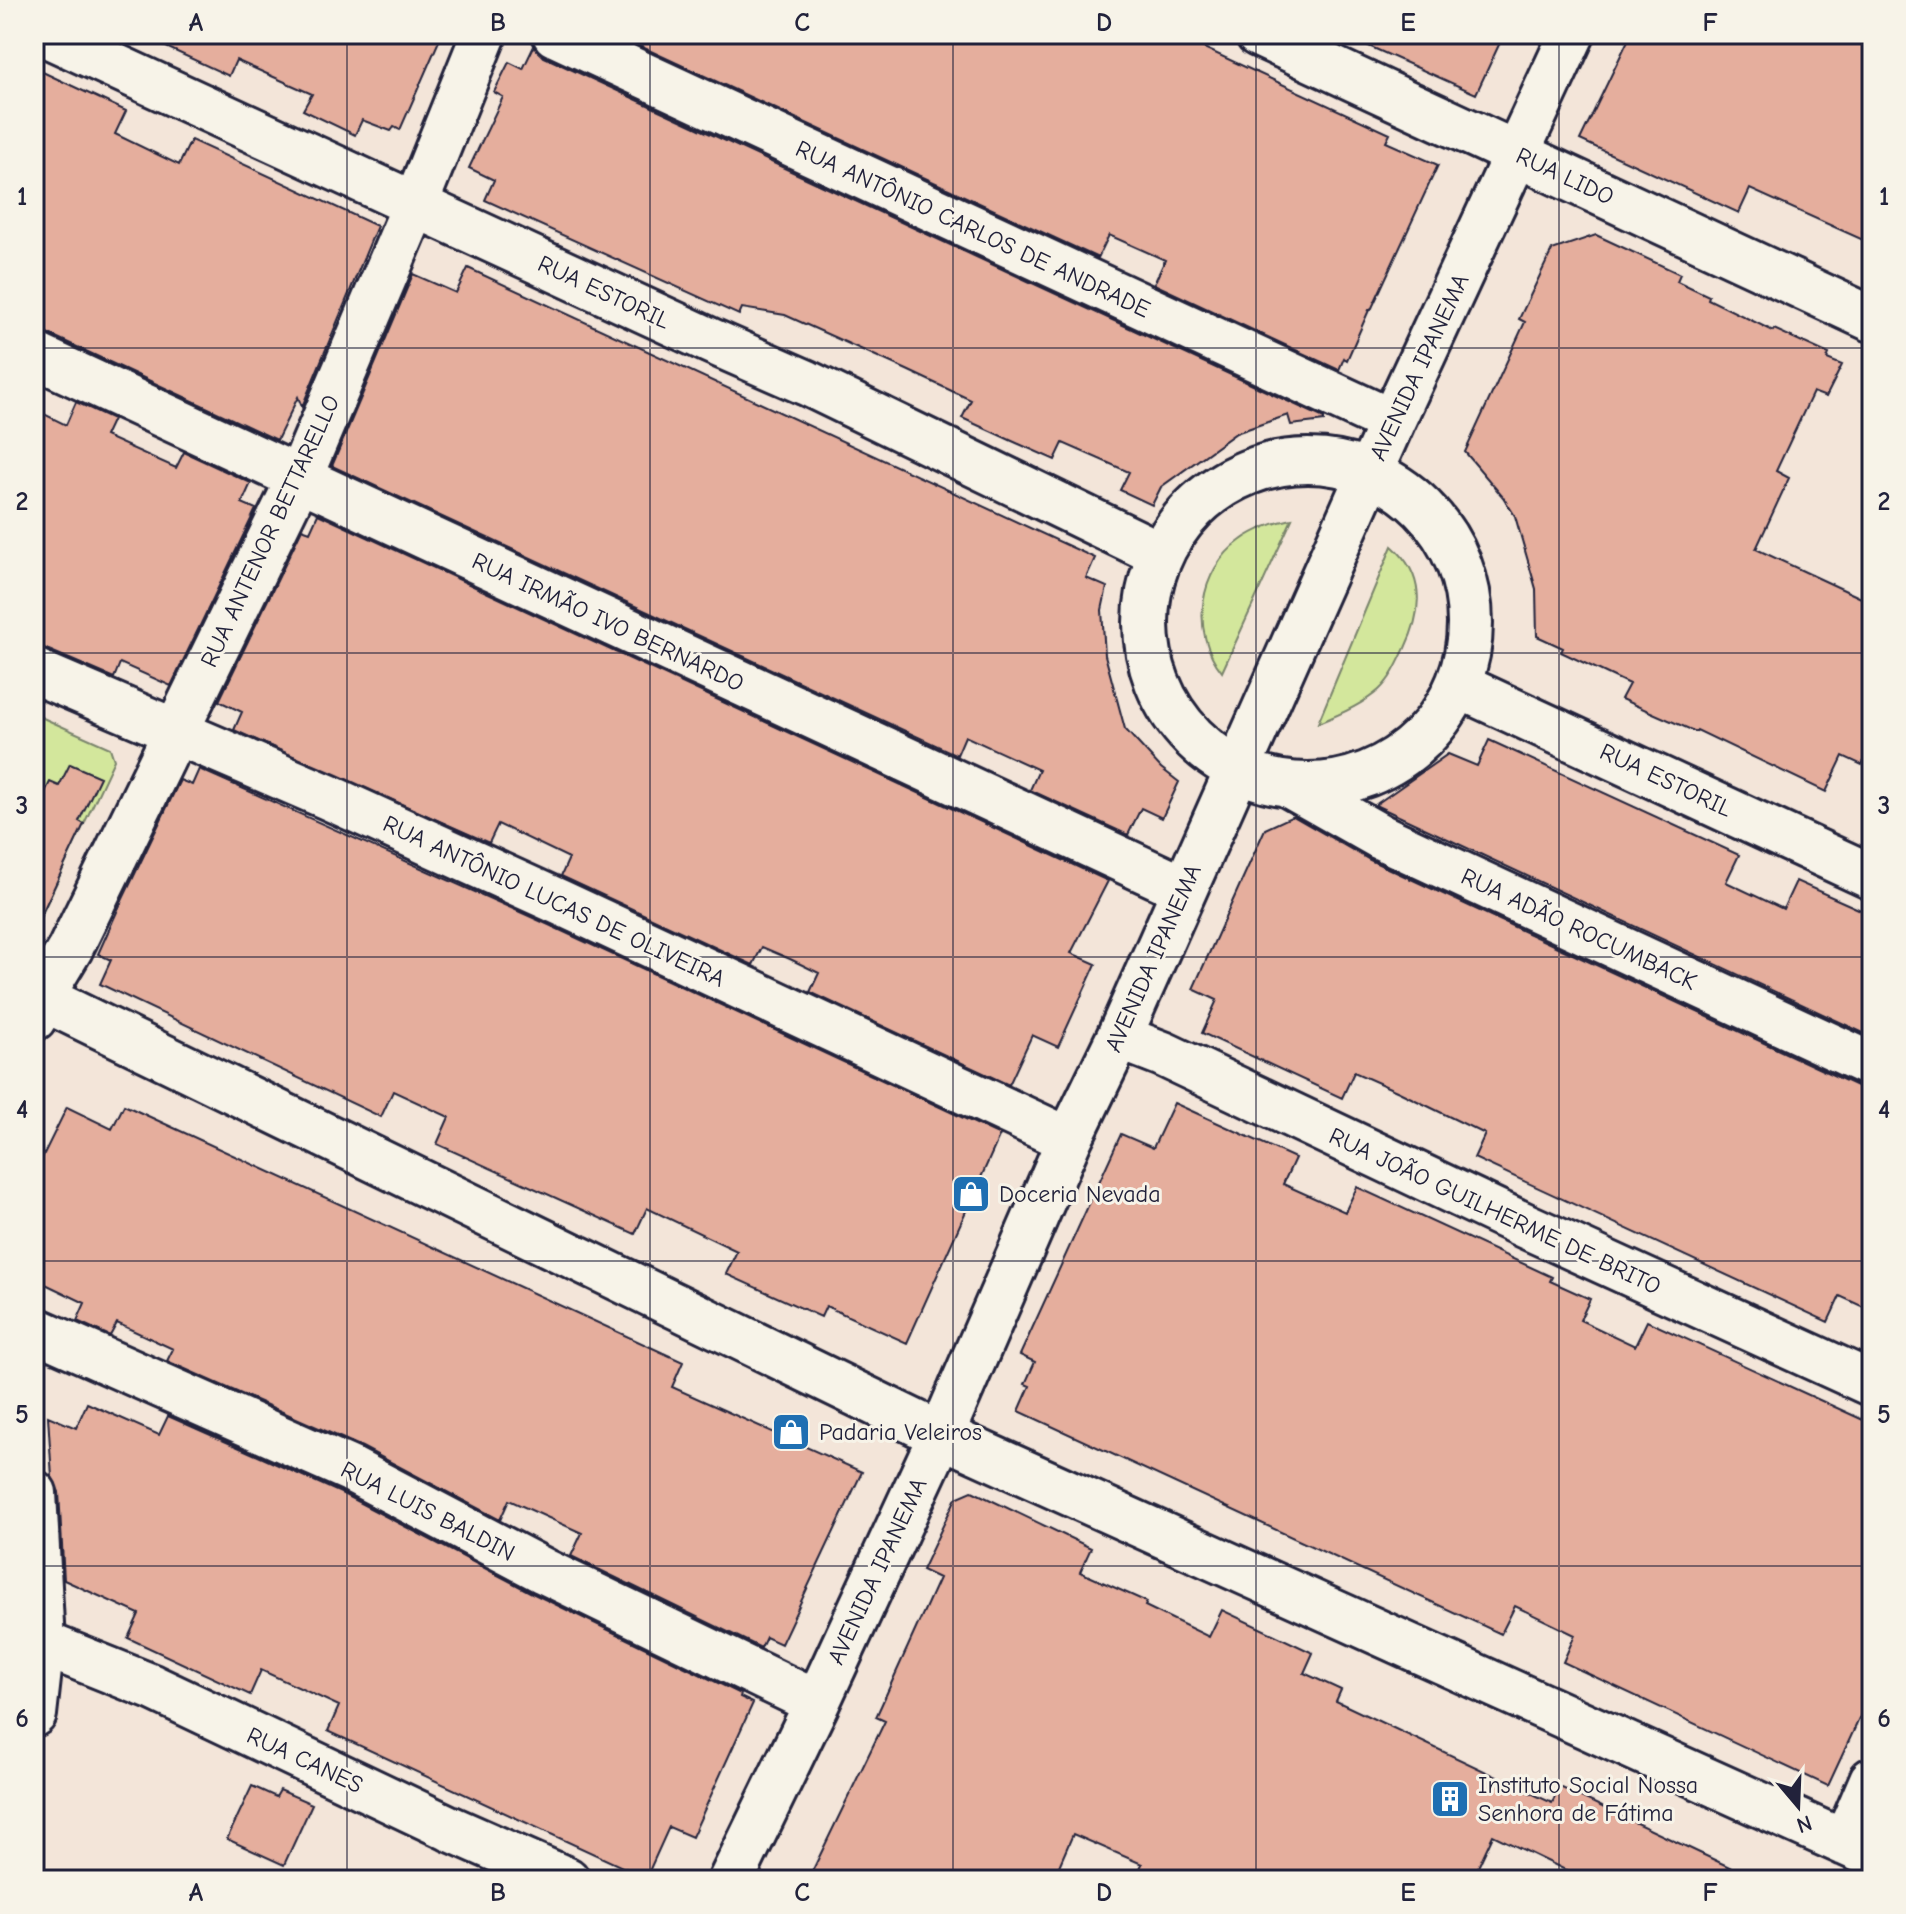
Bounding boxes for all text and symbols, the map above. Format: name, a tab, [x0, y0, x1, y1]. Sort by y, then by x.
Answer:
text: A	[189, 8, 204, 38]
text: B	[490, 8, 506, 38]
text: C	[794, 8, 810, 38]
text: D	[1096, 8, 1112, 38]
text: E	[1400, 8, 1416, 38]
text: F	[1702, 8, 1718, 38]
street label: RUA ANTÔNIO CARLOS DE ANDRADE	[791, 134, 1155, 324]
street label: RUA LIDO	[1512, 141, 1618, 211]
text: 1	[17, 182, 27, 212]
text: 1	[1879, 182, 1889, 212]
street label: RUA ESTORIL	[533, 249, 675, 335]
street label: AVENIDA IPANEMA	[1363, 269, 1475, 465]
street label: RUA ANTENOR BETTARELLO	[195, 391, 345, 671]
text: 2	[16, 487, 28, 517]
text: 2	[1878, 487, 1890, 517]
street label: RUA IRMÃO IVO BERNARDO	[468, 547, 748, 697]
street label: RUA ESTORIL	[1595, 737, 1737, 823]
text: 3	[16, 791, 28, 821]
text: 3	[1878, 791, 1890, 821]
street label: RUA ANTÔNIO LUCAS DE OLIVEIRA	[379, 809, 729, 993]
street label: AVENIDA IPANEMA	[1099, 860, 1207, 1056]
street label: RUA ADÃO ROCUMBACK	[1457, 862, 1701, 996]
text: 4	[16, 1095, 28, 1125]
text: 4	[1878, 1095, 1890, 1125]
street label: RUA JOÃO GUILHERME DE BRITO	[1325, 1122, 1665, 1300]
shop icon: Doceria Nevada	[950, 1173, 992, 1215]
place label: Doceria Nevada	[999, 1180, 1161, 1208]
text: 5	[15, 1400, 29, 1430]
text: 5	[1877, 1400, 1891, 1430]
shop icon: Padaria Veleiros	[770, 1411, 812, 1453]
place label: Padaria Veleiros	[819, 1418, 982, 1446]
street label: RUA LUIS BALDIN	[336, 1455, 520, 1567]
street label: AVENIDA IPANEMA	[821, 1473, 933, 1669]
text: 6	[15, 1704, 29, 1734]
text: 6	[1877, 1704, 1891, 1734]
street label: RUA CANES	[243, 1721, 367, 1799]
north arrow	[1758, 1766, 1838, 1846]
place label: Instituto Social Nossa Senhora de Fátima	[1478, 1771, 1698, 1827]
building icon: Instituto Social Nossa Senhora de Fátima	[1429, 1778, 1471, 1820]
text: N	[1793, 1809, 1815, 1839]
text: A	[189, 1878, 204, 1908]
text: B	[490, 1878, 506, 1908]
text: C	[794, 1878, 810, 1908]
text: D	[1096, 1878, 1112, 1908]
text: E	[1400, 1878, 1416, 1908]
text: F	[1702, 1878, 1718, 1908]

